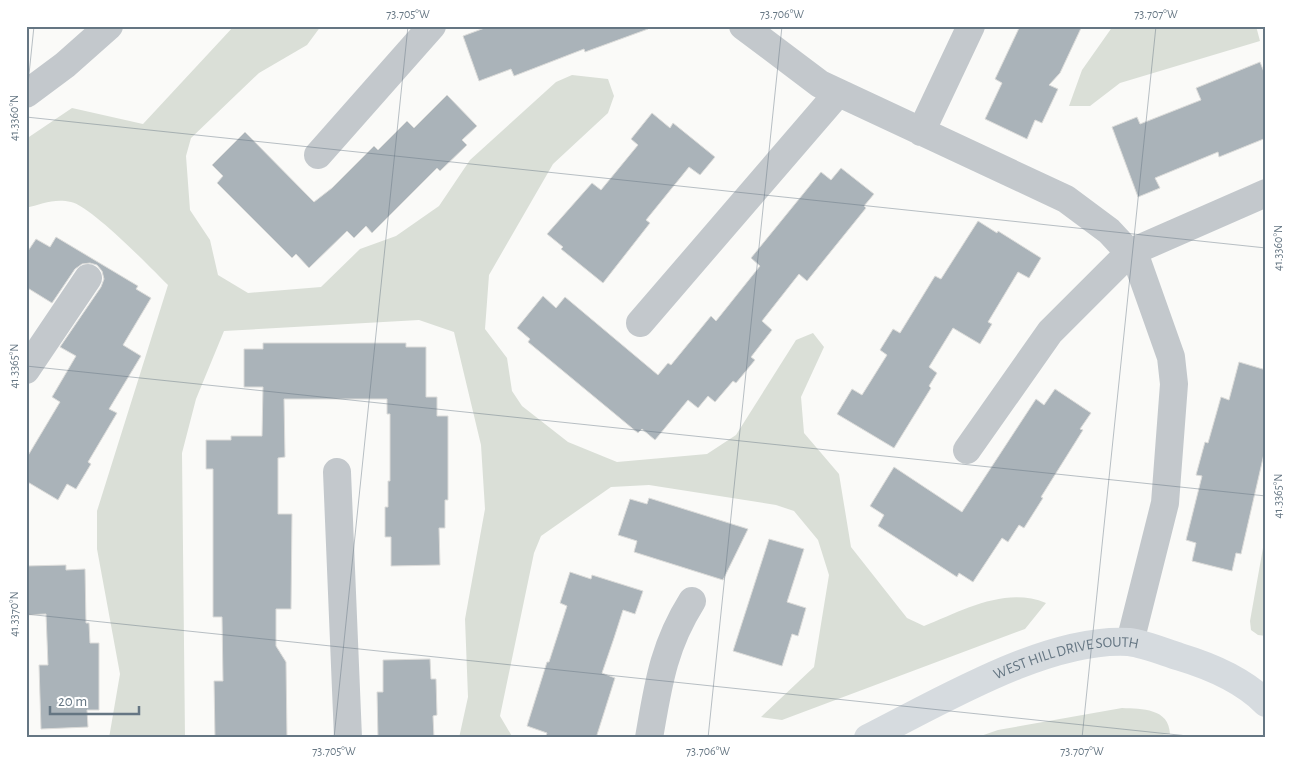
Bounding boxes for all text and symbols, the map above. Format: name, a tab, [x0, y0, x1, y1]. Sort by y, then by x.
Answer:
text: 73.705°W	[386, 8, 430, 20]
text: 73.706°W	[760, 8, 804, 20]
text: 73.707°W	[1134, 8, 1178, 20]
text: 41.3360°N	[8, 95, 20, 141]
text: 41.3360°N	[1272, 225, 1284, 271]
text: 41.3365°N	[8, 344, 20, 388]
text: 41.3365°N	[1272, 474, 1284, 518]
text: 41.3370°N	[8, 591, 20, 637]
street label: WEST HILL DRIVE SOUTH	[991, 634, 1140, 682]
scale bar	[50, 684, 139, 716]
text: 20 m	[58, 694, 87, 709]
text: 73.705°W	[312, 745, 356, 757]
text: 73.706°W	[686, 745, 730, 757]
text: 73.707°W	[1060, 745, 1104, 757]

